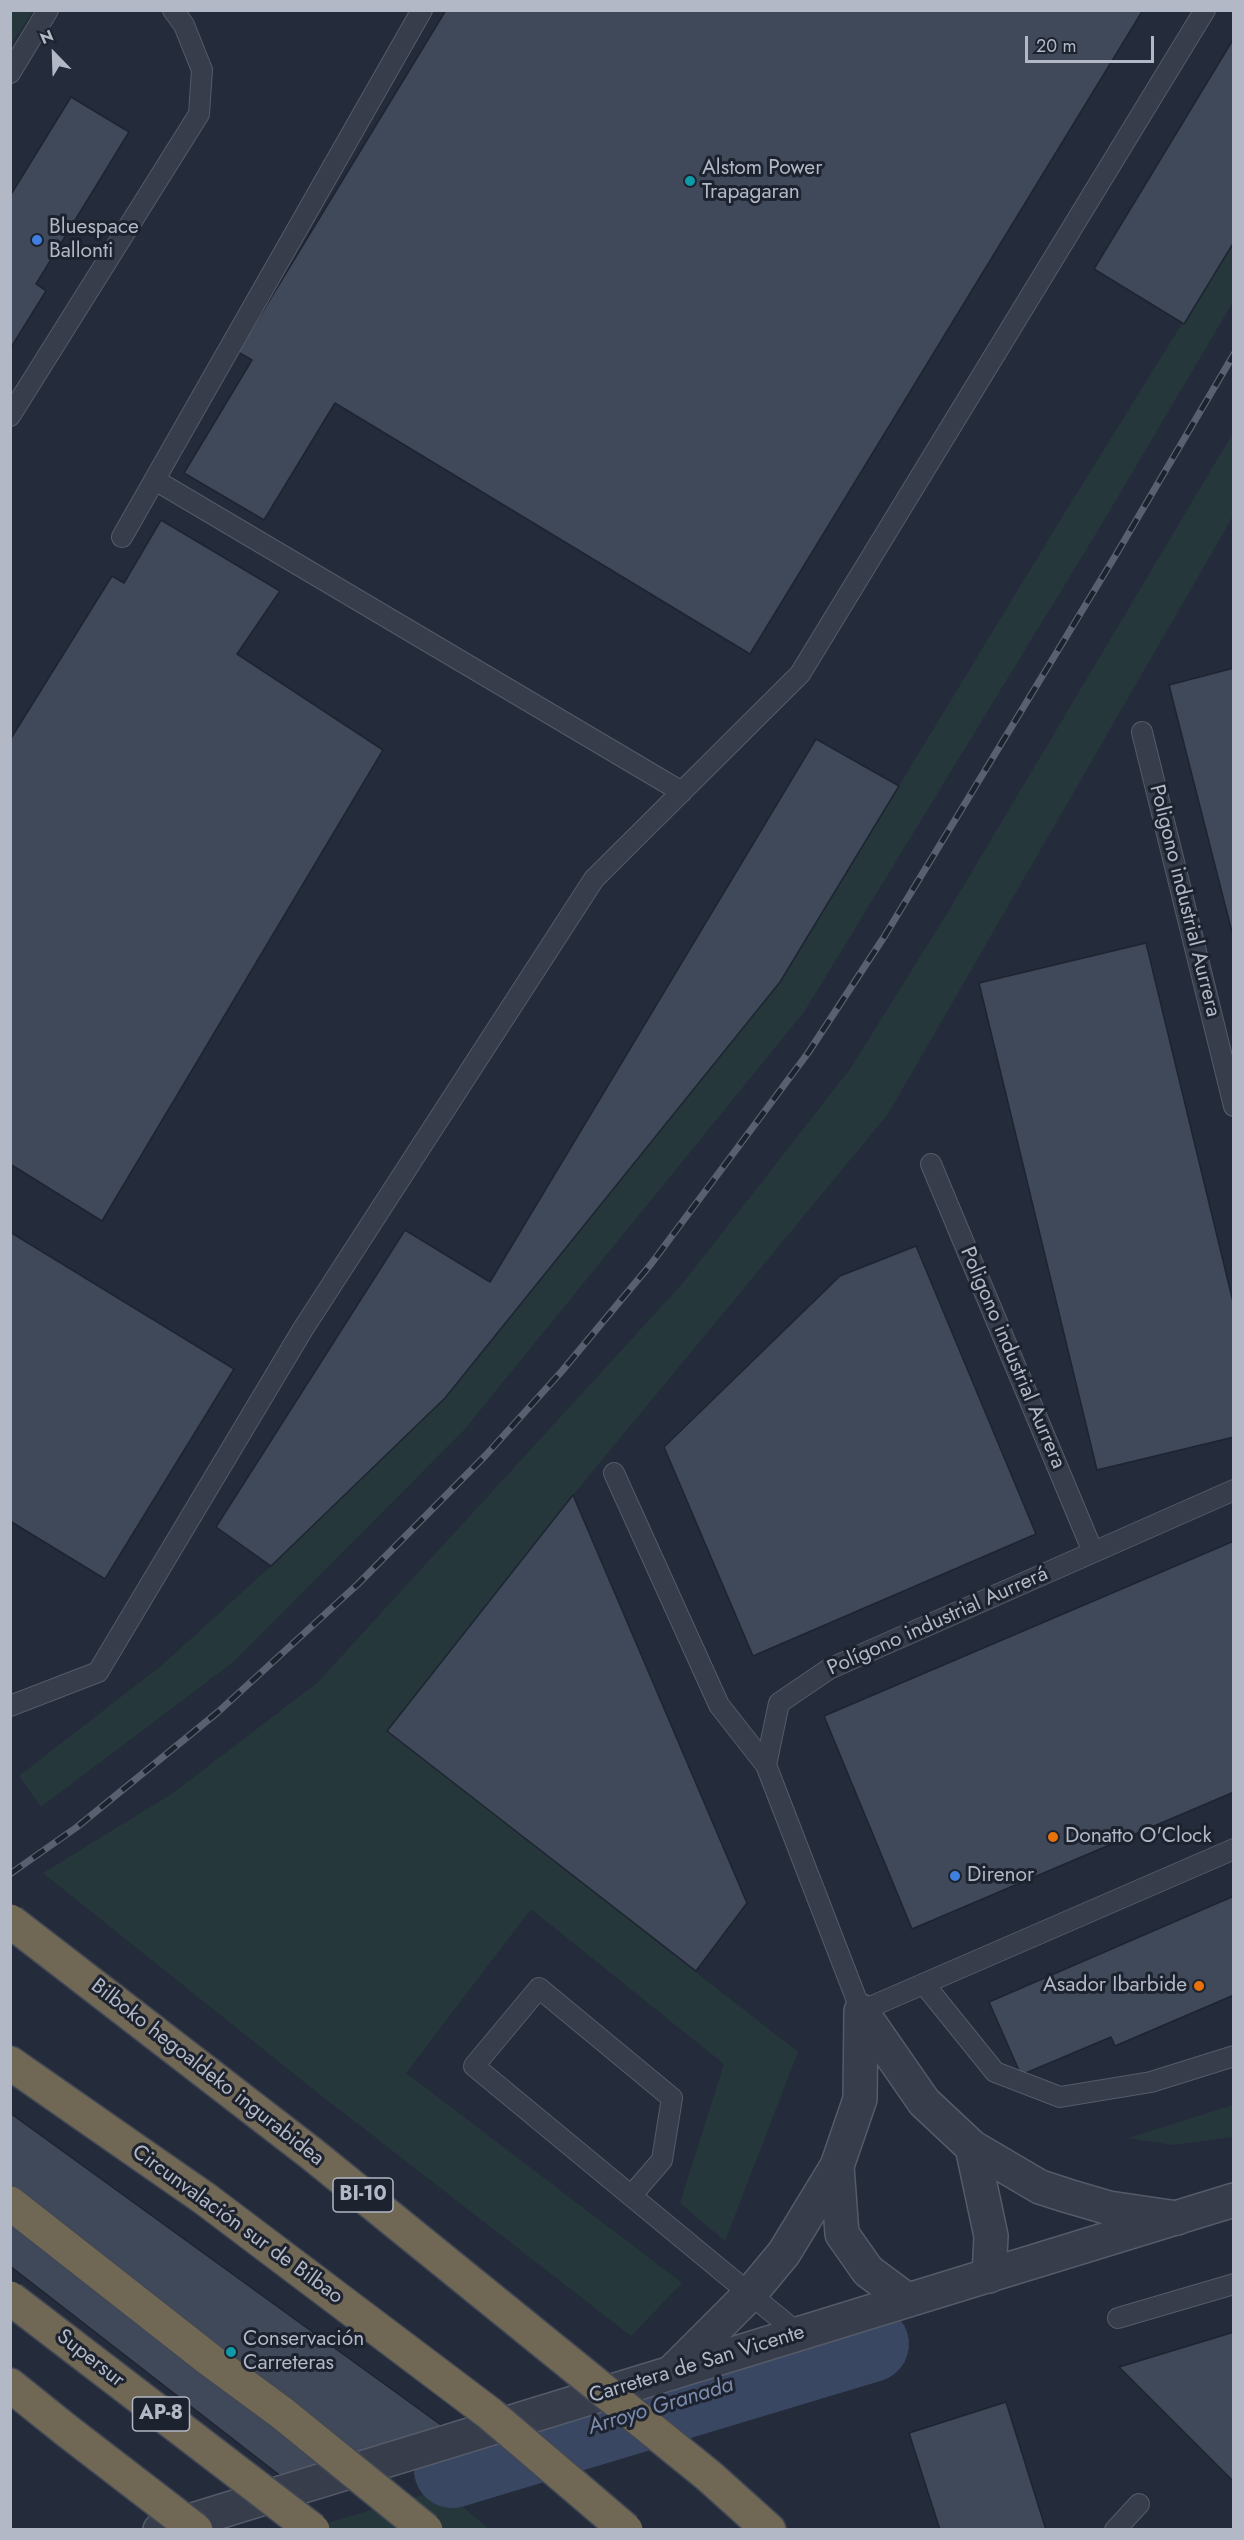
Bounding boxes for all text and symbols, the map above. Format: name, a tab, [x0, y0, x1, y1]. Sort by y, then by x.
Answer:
north arrow	[24, 24, 84, 84]
text: N	[36, 24, 57, 50]
scale bar	[1028, 24, 1157, 62]
text: 20 m	[1036, 33, 1076, 59]
place label: Alstom Power Trapagaran	[702, 156, 822, 206]
marker: Alstom Power Trapagaran	[683, 174, 697, 188]
place label: Bluespace Ballonti	[49, 215, 139, 265]
marker: Bluespace Ballonti	[30, 233, 44, 247]
street label: Poligono industrial Aurrera	[1143, 782, 1225, 1020]
street label: Poligono industrial Aurrera	[954, 1243, 1070, 1473]
street label: Polígono industrial Aurrerá	[824, 1562, 1052, 1682]
place label: Donatto O'Clock	[1065, 1824, 1212, 1850]
marker: Donatto O'Clock	[1046, 1830, 1060, 1844]
place label: Direnor	[967, 1863, 1034, 1889]
marker: Direnor	[948, 1869, 962, 1883]
place label: Asador Ibarbide	[1043, 1973, 1187, 1999]
street label: Bilboko hegoaldeko ingurabidea	[85, 1974, 329, 2172]
marker: Asador Ibarbide	[1192, 1979, 1206, 1993]
street label: Circunvalación sur de Bilbao	[126, 2140, 348, 2310]
road number: BI-10	[333, 2178, 393, 2212]
street label: Carretera de San Vicente	[586, 2320, 808, 2410]
street label: Supersur	[51, 2325, 129, 2393]
place label: Conservación Carreteras	[243, 2327, 364, 2377]
marker: Conservación Carreteras	[224, 2345, 238, 2359]
water label: Arroyo Granada	[585, 2372, 737, 2442]
road number: AP-8	[132, 2397, 190, 2431]

